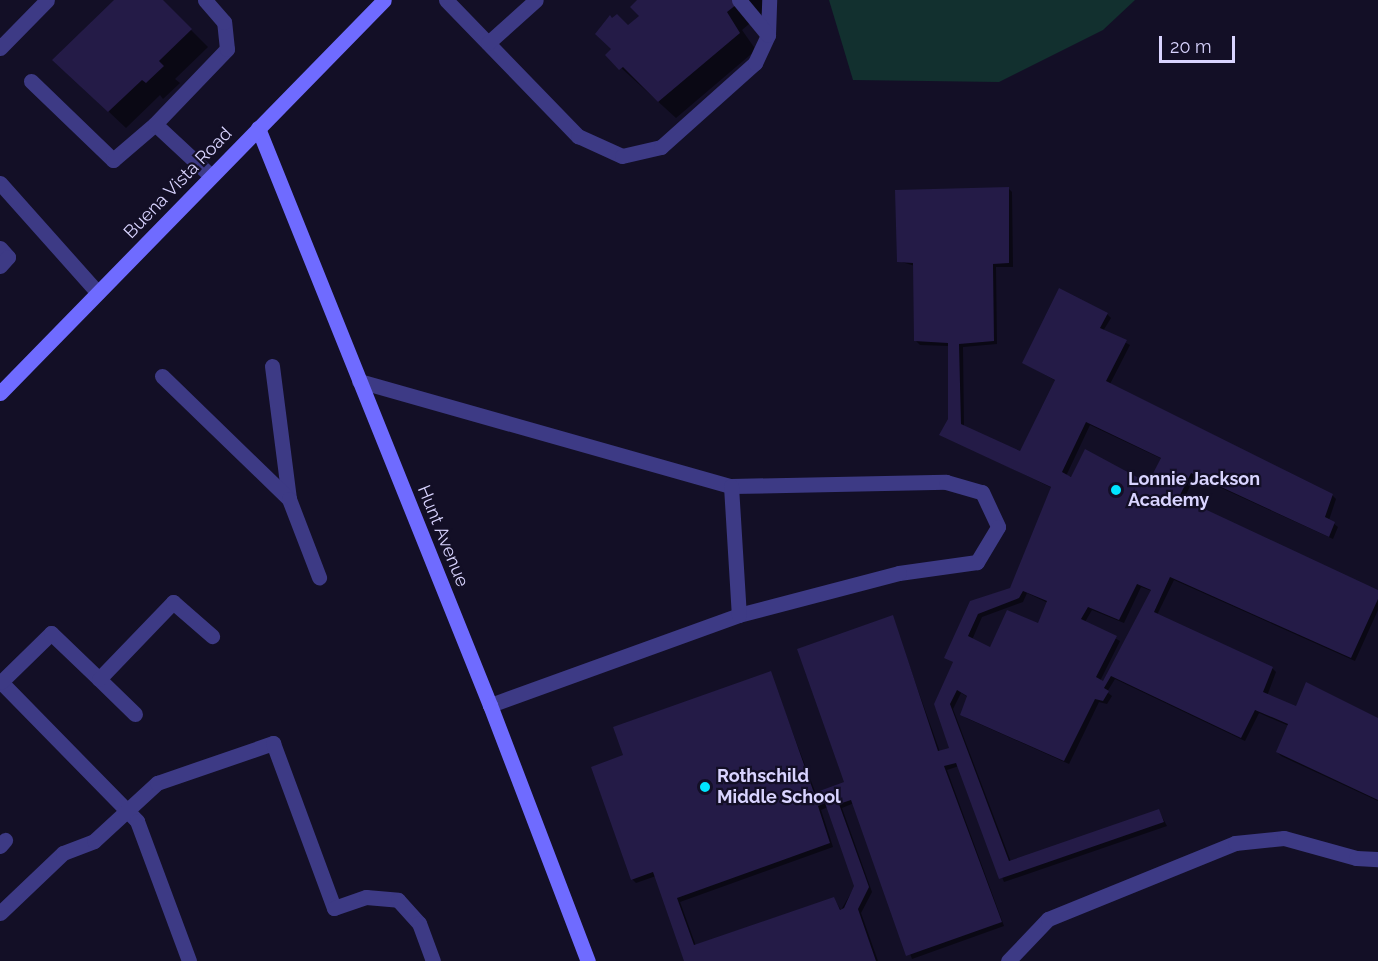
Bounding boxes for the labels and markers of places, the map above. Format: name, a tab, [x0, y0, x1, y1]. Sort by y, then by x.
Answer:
place label: Lonnie Jackson Academy	[1128, 469, 1261, 512]
marker: Lonnie Jackson Academy	[1109, 483, 1123, 497]
place label: Rothschild Middle School	[717, 766, 841, 808]
marker: Rothschild Middle School	[698, 780, 712, 794]

